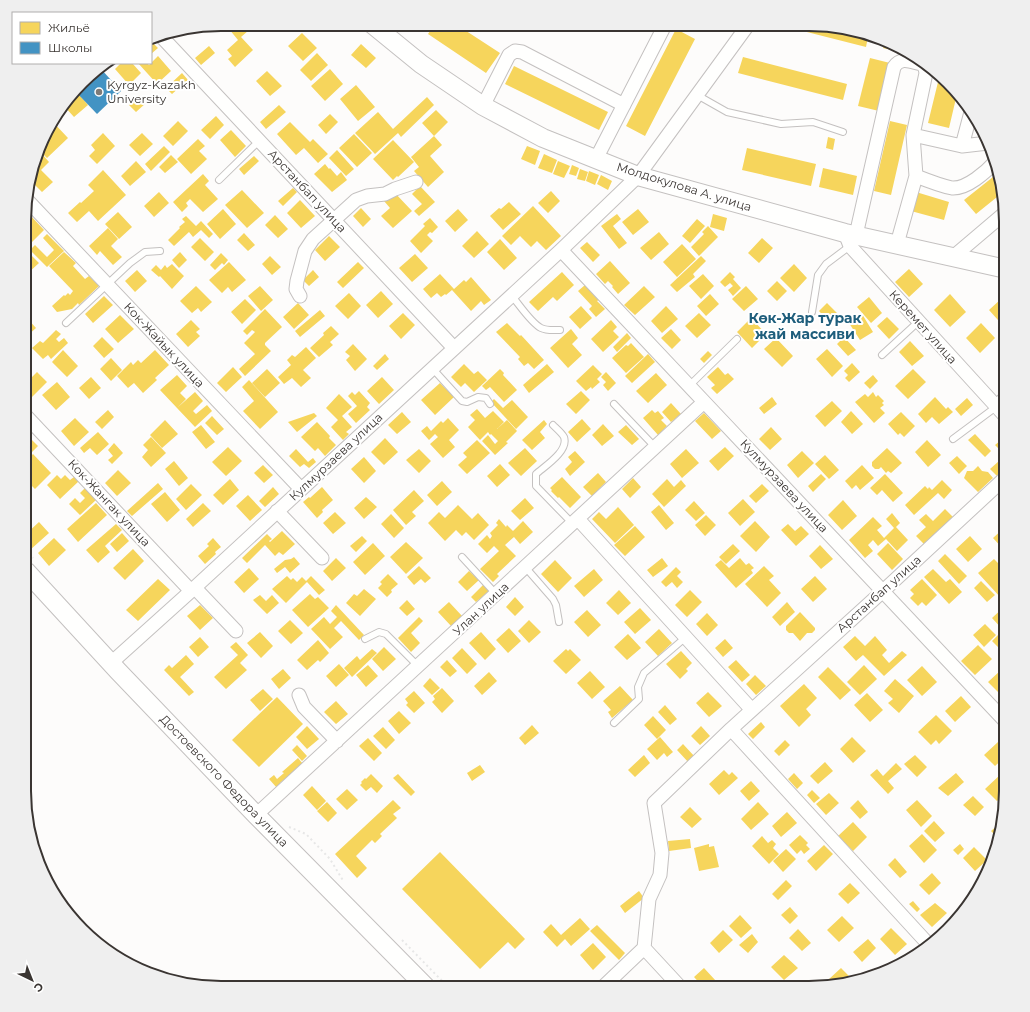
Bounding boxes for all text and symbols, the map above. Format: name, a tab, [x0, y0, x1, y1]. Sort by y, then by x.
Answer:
legend	[12, 12, 152, 64]
text: Жильё	[48, 20, 90, 35]
text: Школы	[48, 40, 93, 55]
place label: Kyrgyz-Kazakh University	[107, 77, 196, 106]
marker: Kyrgyz-Kazakh University	[94, 87, 104, 97]
street label: Арстанбап улица	[265, 146, 350, 235]
street label: Молдокулова А. улица	[615, 159, 754, 214]
street label: Керемет улица	[886, 287, 960, 367]
street label: Кок-Жайык улица	[121, 299, 208, 390]
district label: Көк-Жар турак жай массиви	[749, 309, 861, 343]
street label: Кулмурзаева улица	[286, 409, 385, 504]
street label: Кулмурзаева улица	[737, 436, 832, 535]
street label: Кок-Жангак улица	[65, 456, 154, 549]
street label: Арстанбап улица	[833, 552, 924, 635]
street label: Улан улица	[450, 579, 512, 638]
street label: Достоевского Федора улица	[157, 711, 292, 850]
north arrow	[12, 960, 52, 1000]
text: С	[31, 979, 47, 995]

